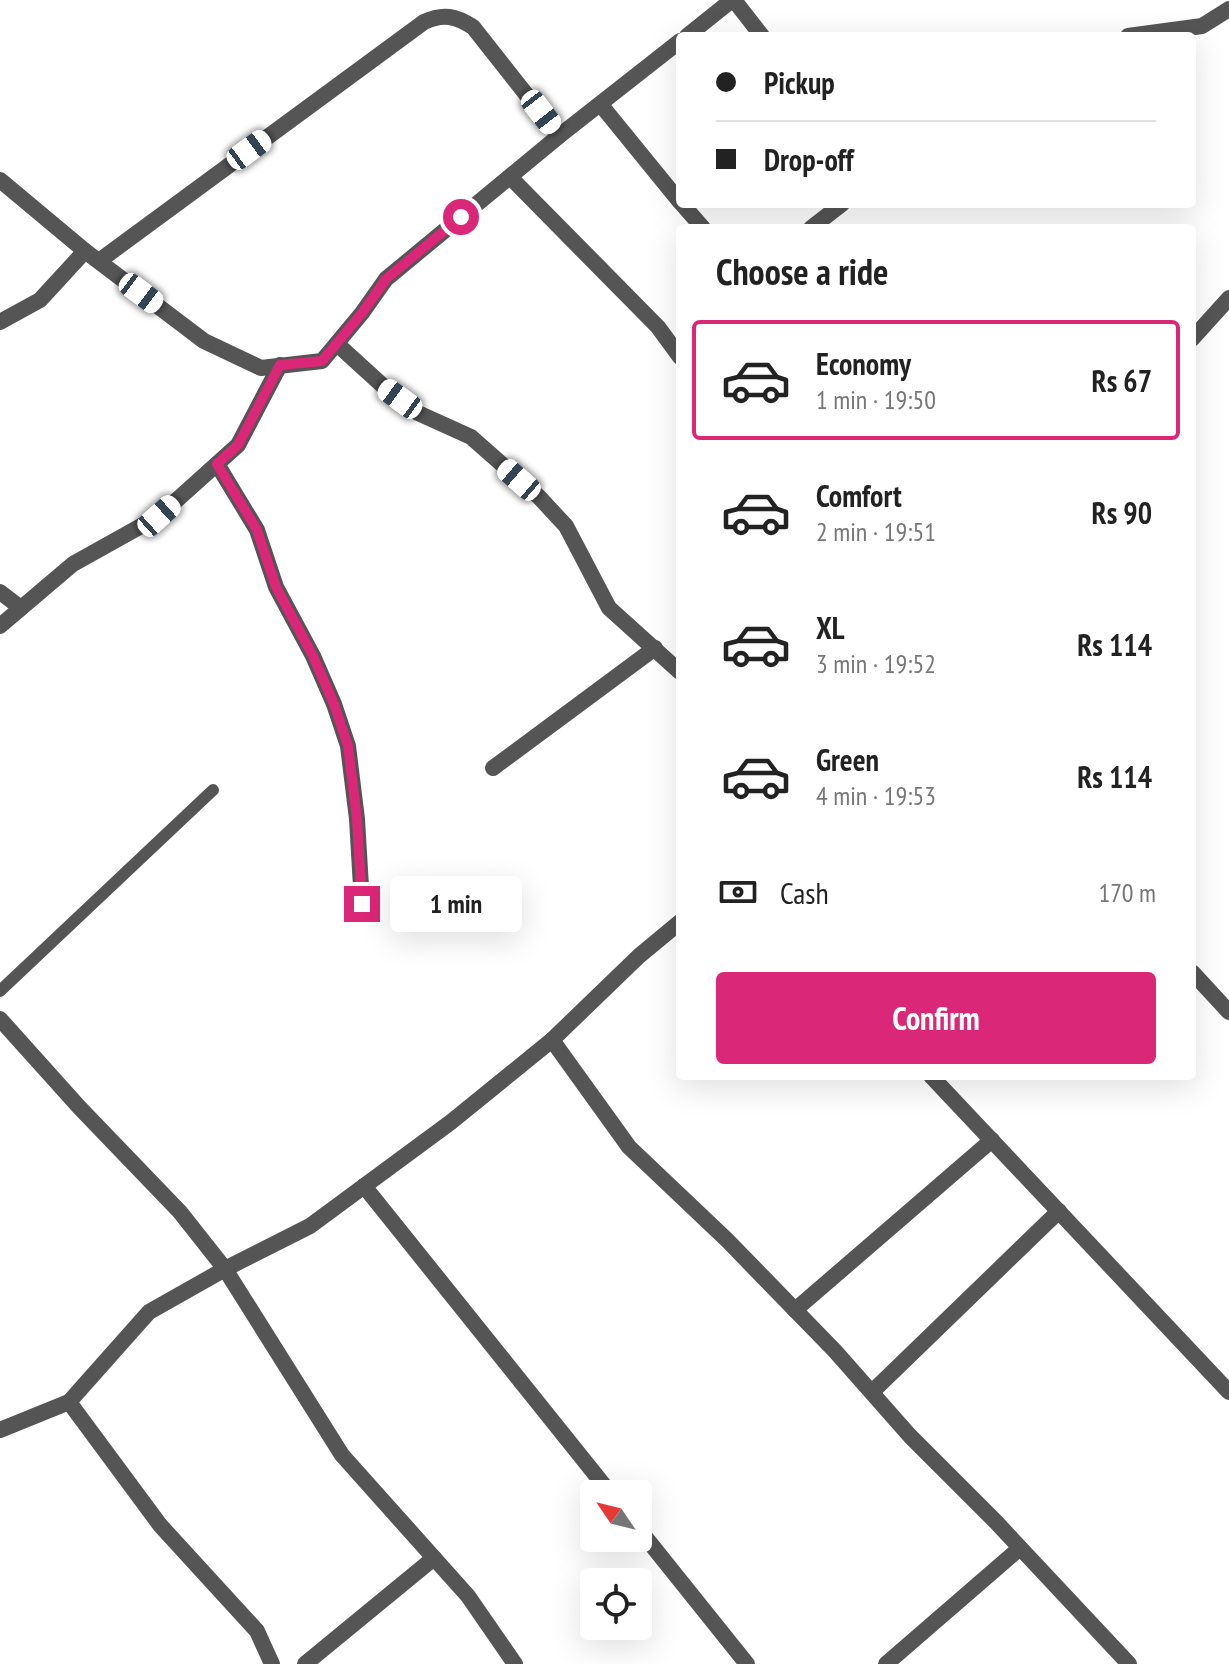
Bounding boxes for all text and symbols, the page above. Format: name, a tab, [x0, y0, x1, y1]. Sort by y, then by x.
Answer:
text: Pickup	[764, 63, 835, 102]
car	[517, 86, 565, 138]
car	[223, 126, 275, 174]
text: Drop-off	[764, 140, 854, 179]
route start	[443, 199, 479, 235]
text: Choose a ride	[716, 248, 888, 295]
car	[115, 269, 167, 317]
icon: car	[720, 344, 792, 416]
text: Economy	[816, 344, 911, 383]
text: Rs 67	[1092, 361, 1152, 400]
car	[374, 375, 426, 423]
text: 1 min · 19:50	[816, 383, 936, 416]
car	[493, 455, 545, 505]
icon: car	[720, 476, 792, 548]
text: Comfort	[816, 476, 902, 515]
car	[133, 491, 185, 541]
text: Rs 90	[1092, 493, 1152, 532]
text: 2 min · 19:51	[816, 515, 936, 548]
icon: car	[720, 608, 792, 680]
text: XL	[816, 608, 845, 647]
text: Rs 114	[1077, 625, 1152, 664]
text: 3 min · 19:52	[816, 647, 936, 680]
icon: car	[720, 740, 792, 812]
text: Green	[816, 740, 879, 779]
text: Rs 114	[1077, 757, 1152, 796]
text: 4 min · 19:53	[816, 779, 936, 812]
icon: cash	[716, 870, 760, 914]
text: Cash	[780, 873, 829, 912]
callout: 1 min	[390, 876, 522, 932]
text: 170 m	[1098, 876, 1156, 909]
route end	[344, 886, 380, 922]
text: 1 min	[430, 887, 482, 920]
button: Confirm	[716, 972, 1156, 1064]
north arrow	[580, 1480, 652, 1552]
map controls	[580, 1480, 652, 1640]
button: locate	[580, 1568, 652, 1640]

